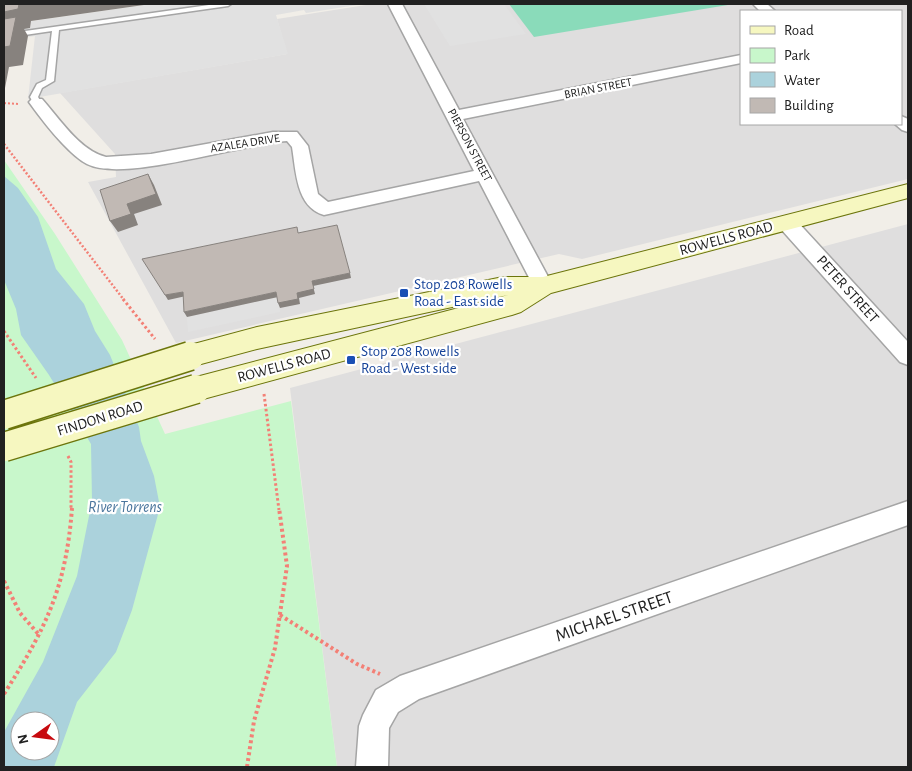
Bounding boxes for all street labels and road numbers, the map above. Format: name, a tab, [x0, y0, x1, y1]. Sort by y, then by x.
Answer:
street label: BRIAN STREET	[563, 76, 633, 100]
street label: PIERSON STREET	[446, 106, 494, 184]
street label: AZALEA DRIVE	[210, 132, 281, 154]
street label: ROWELLS ROAD	[678, 219, 775, 258]
street label: PETER STREET	[814, 253, 882, 326]
street label: ROWELLS ROAD	[236, 346, 333, 385]
street label: FINDON ROAD	[56, 398, 145, 439]
street label: MICHAEL STREET	[553, 588, 676, 645]

